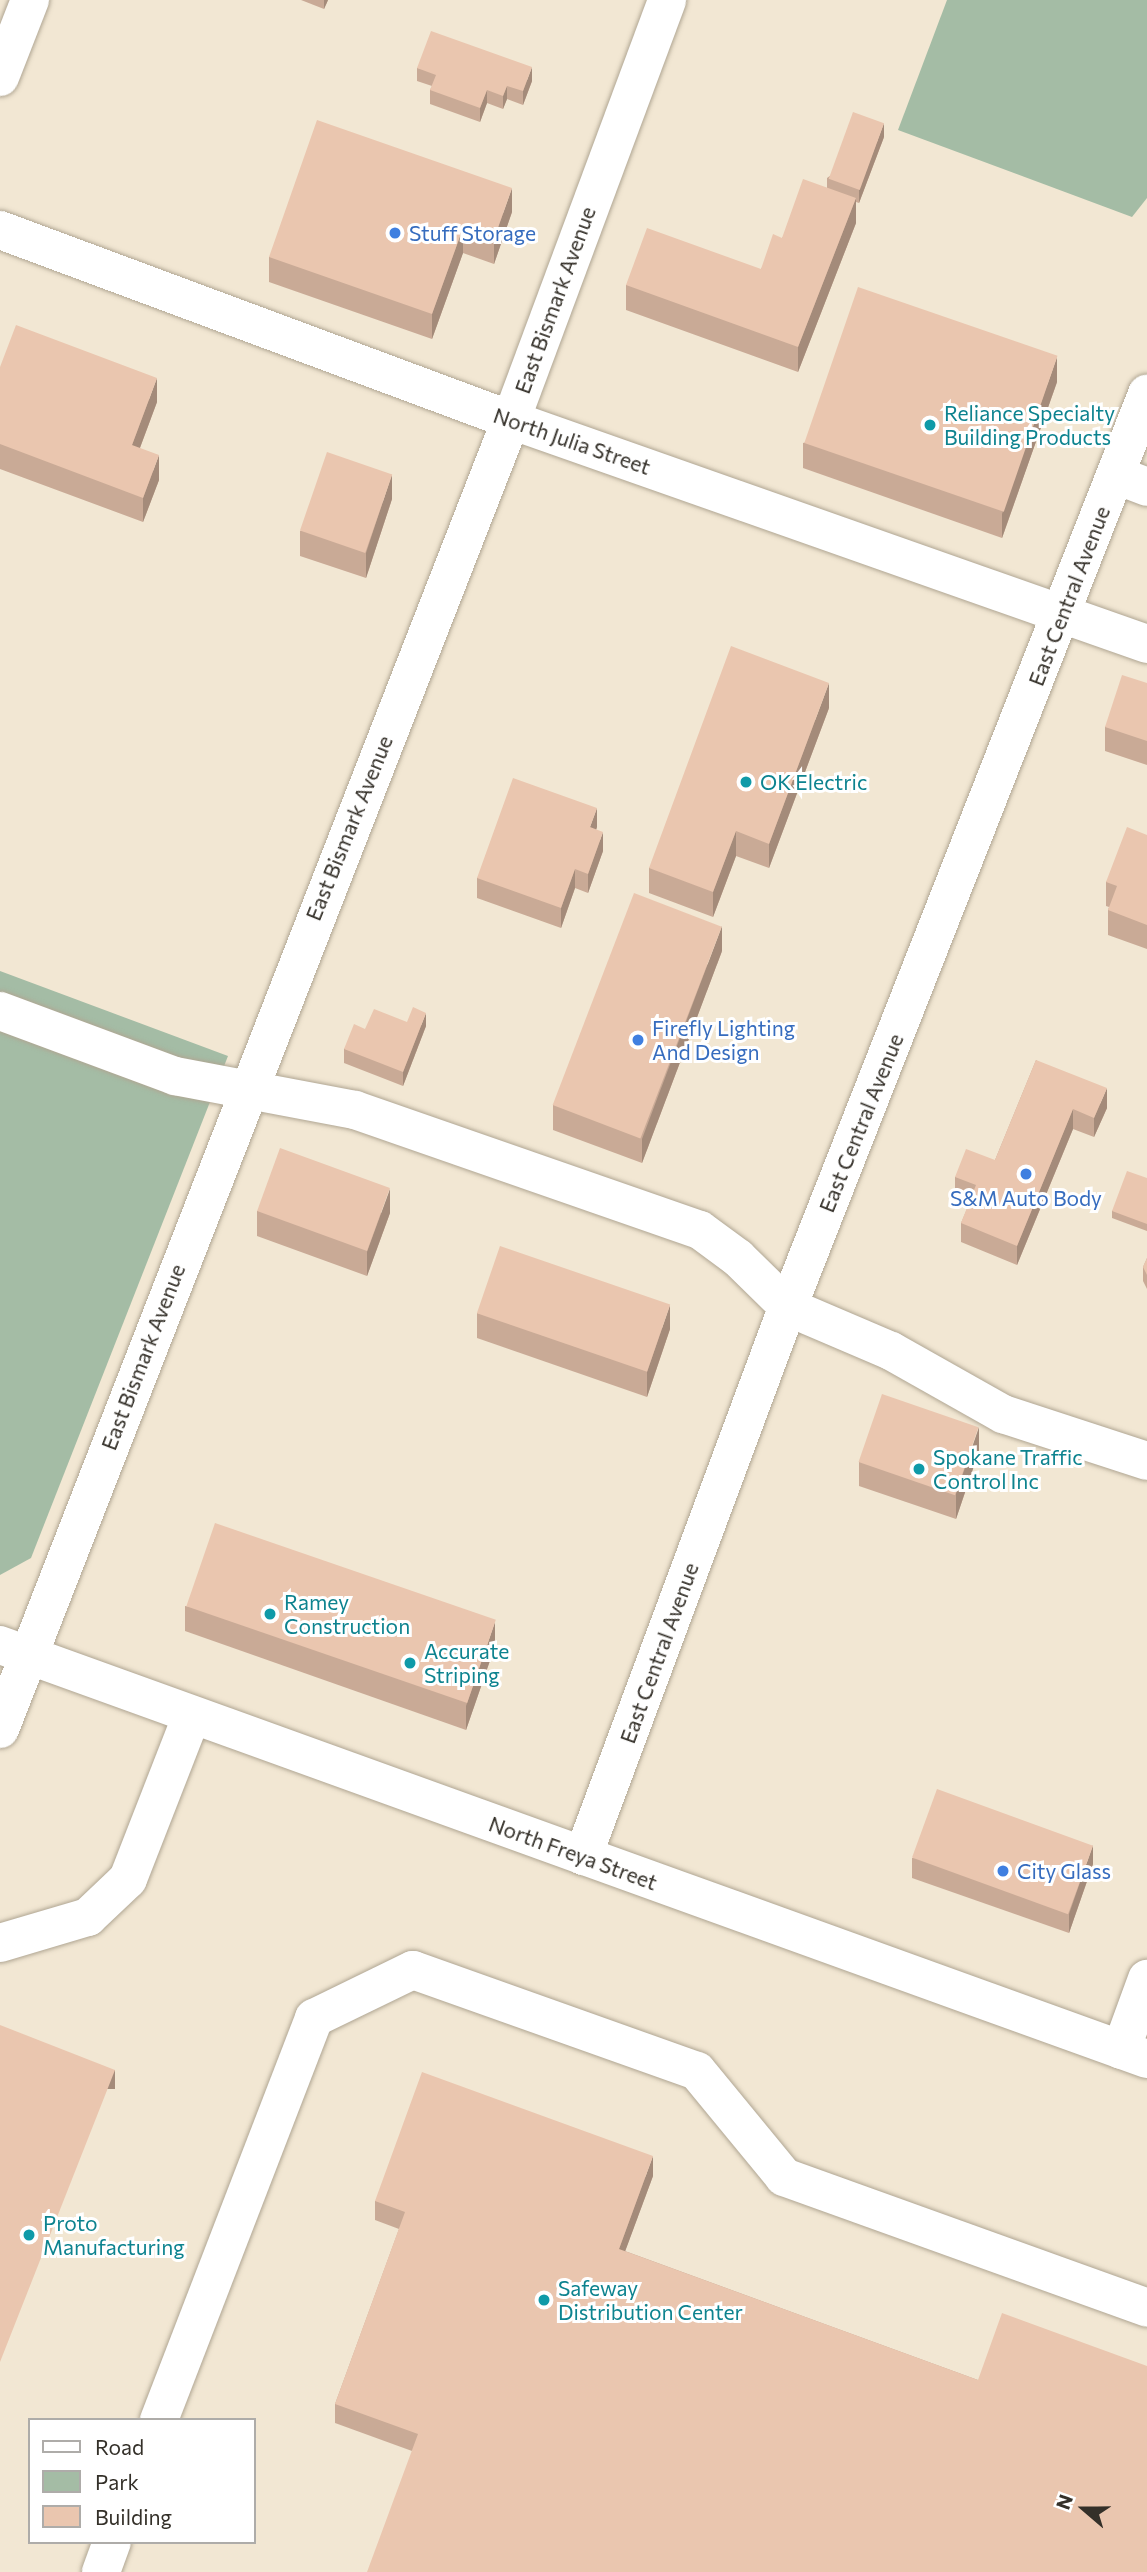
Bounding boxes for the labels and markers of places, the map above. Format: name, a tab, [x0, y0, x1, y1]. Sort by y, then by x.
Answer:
place label: Stuff Storage	[409, 220, 536, 246]
marker: Stuff Storage	[387, 225, 403, 241]
place label: Reliance Specialty Building Products	[944, 400, 1115, 450]
marker: Reliance Specialty Building Products	[922, 417, 938, 433]
place label: OK Electric	[760, 769, 867, 795]
marker: OK Electric	[738, 774, 754, 790]
place label: Firefly Lighting And Design	[652, 1015, 795, 1065]
marker: Firefly Lighting And Design	[630, 1032, 646, 1048]
marker: S&M Auto Body	[1018, 1166, 1034, 1182]
place label: S&M Auto Body	[950, 1185, 1102, 1211]
place label: Spokane Traffic Control Inc	[933, 1444, 1083, 1494]
marker: Spokane Traffic Control Inc	[911, 1461, 927, 1477]
place label: Ramey Construction	[284, 1589, 410, 1639]
marker: Ramey Construction	[262, 1606, 278, 1622]
place label: Accurate Striping	[424, 1638, 509, 1688]
marker: Accurate Striping	[402, 1655, 418, 1671]
place label: City Glass	[1017, 1858, 1111, 1884]
marker: City Glass	[995, 1863, 1011, 1879]
place label: Proto Manufacturing	[43, 2210, 185, 2260]
marker: Proto Manufacturing	[21, 2227, 37, 2243]
place label: Safeway Distribution Center	[558, 2275, 743, 2325]
marker: Safeway Distribution Center	[536, 2292, 552, 2308]

